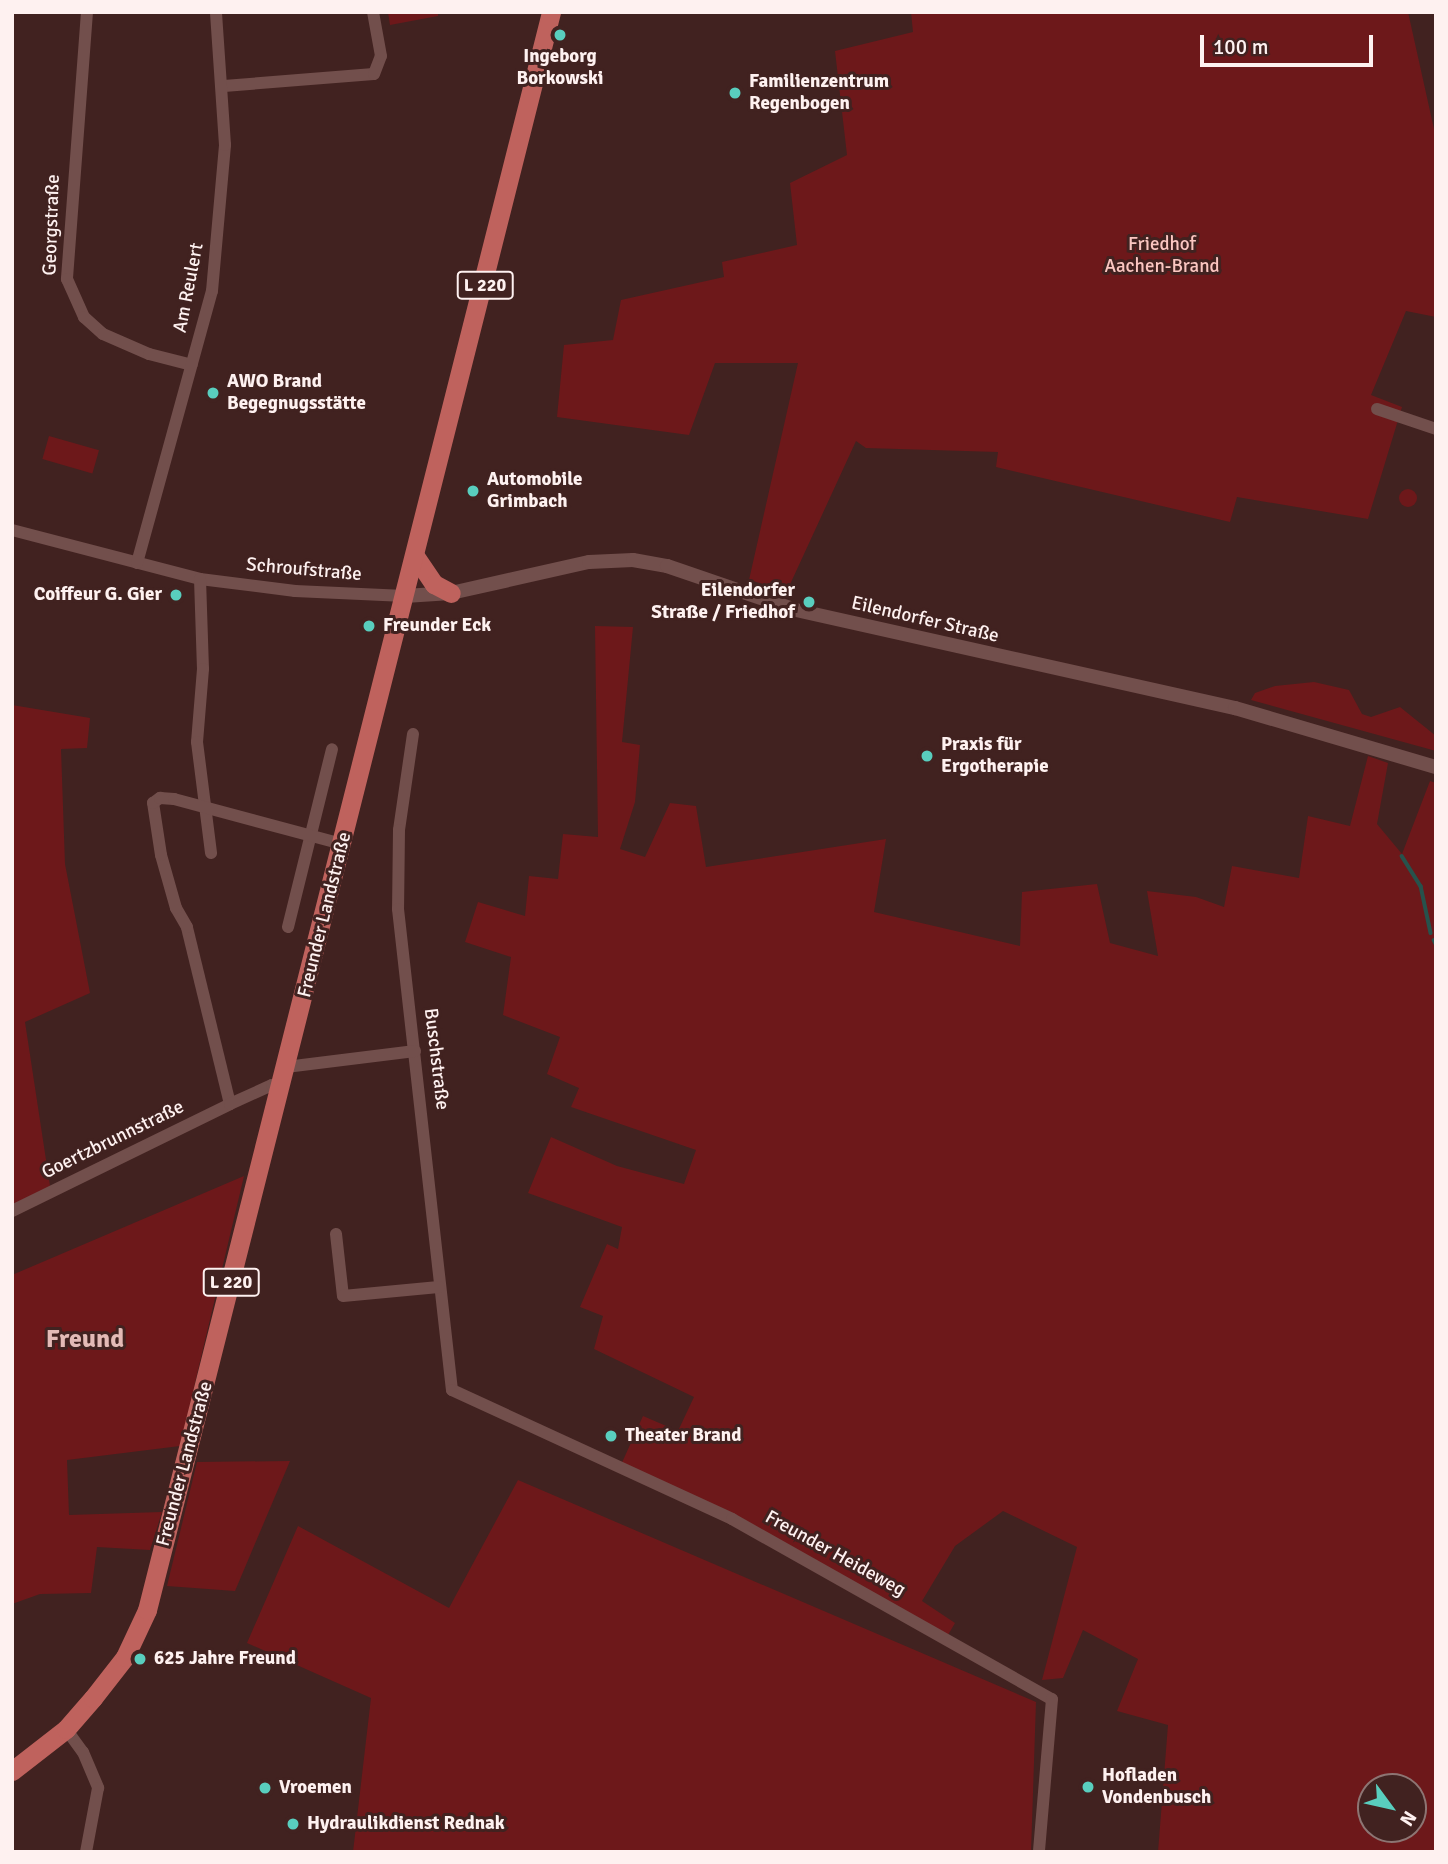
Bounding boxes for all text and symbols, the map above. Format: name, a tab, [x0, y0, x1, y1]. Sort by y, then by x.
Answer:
scale bar	[1203, 21, 1376, 65]
marker: Ingeborg Borkowski	[552, 27, 568, 43]
text: 100 m	[1213, 34, 1268, 60]
place label: Ingeborg Borkowski	[517, 46, 603, 90]
place label: Familienzentrum Regenbogen	[749, 71, 889, 115]
marker: Familienzentrum Regenbogen	[727, 85, 743, 101]
street label: Georgstraße	[39, 174, 65, 276]
park label: Friedhof Aachen-Brand	[1104, 234, 1220, 278]
street label: Am Reulert	[169, 241, 209, 335]
road number: L 220	[455, 270, 515, 300]
place label: AWO Brand Begegnugsstätte	[227, 371, 366, 415]
marker: AWO Brand Begegnugsstätte	[205, 385, 221, 401]
place label: Automobile Grimbach	[487, 469, 582, 513]
marker: Automobile Grimbach	[465, 483, 481, 499]
street label: Schroufstraße	[245, 554, 363, 586]
place label: Eilendorfer Straße / Friedhof	[651, 580, 795, 624]
place label: Coiffeur G. Gier	[34, 584, 162, 606]
marker: Coiffeur G. Gier	[168, 587, 184, 603]
street label: Eilendorfer Straße	[849, 592, 1001, 648]
marker: Eilendorfer Straße / Friedhof	[801, 594, 817, 610]
place label: Freunder Eck	[383, 615, 491, 637]
marker: Freunder Eck	[361, 618, 377, 634]
place label: Praxis für Ergotherapie	[941, 734, 1049, 778]
marker: Praxis für Ergotherapie	[919, 748, 935, 764]
street label: Freunder Landstraße	[293, 830, 357, 1000]
street label: Buschstraße	[418, 1007, 454, 1111]
street label: Goertzbrunnstraße	[38, 1096, 188, 1184]
road number: L 220	[201, 1268, 261, 1296]
district label: Freund	[46, 1324, 124, 1356]
street label: Freunder Landstraße	[152, 1379, 218, 1549]
place label: Theater Brand	[625, 1425, 741, 1447]
marker: Theater Brand	[603, 1428, 619, 1444]
street label: Freunder Heideweg	[761, 1506, 909, 1602]
place label: 625 Jahre Freund	[154, 1648, 296, 1670]
marker: 625 Jahre Freund	[132, 1651, 148, 1667]
place label: Hofladen Vondenbusch	[1102, 1765, 1211, 1809]
north arrow	[1357, 1773, 1427, 1843]
place label: Vroemen	[279, 1777, 352, 1799]
marker: Hofladen Vondenbusch	[1080, 1779, 1096, 1795]
marker: Vroemen	[257, 1780, 273, 1796]
text: N	[1394, 1806, 1422, 1830]
place label: Hydraulikdienst Rednak	[307, 1813, 505, 1835]
marker: Hydraulikdienst Rednak	[285, 1816, 301, 1832]

